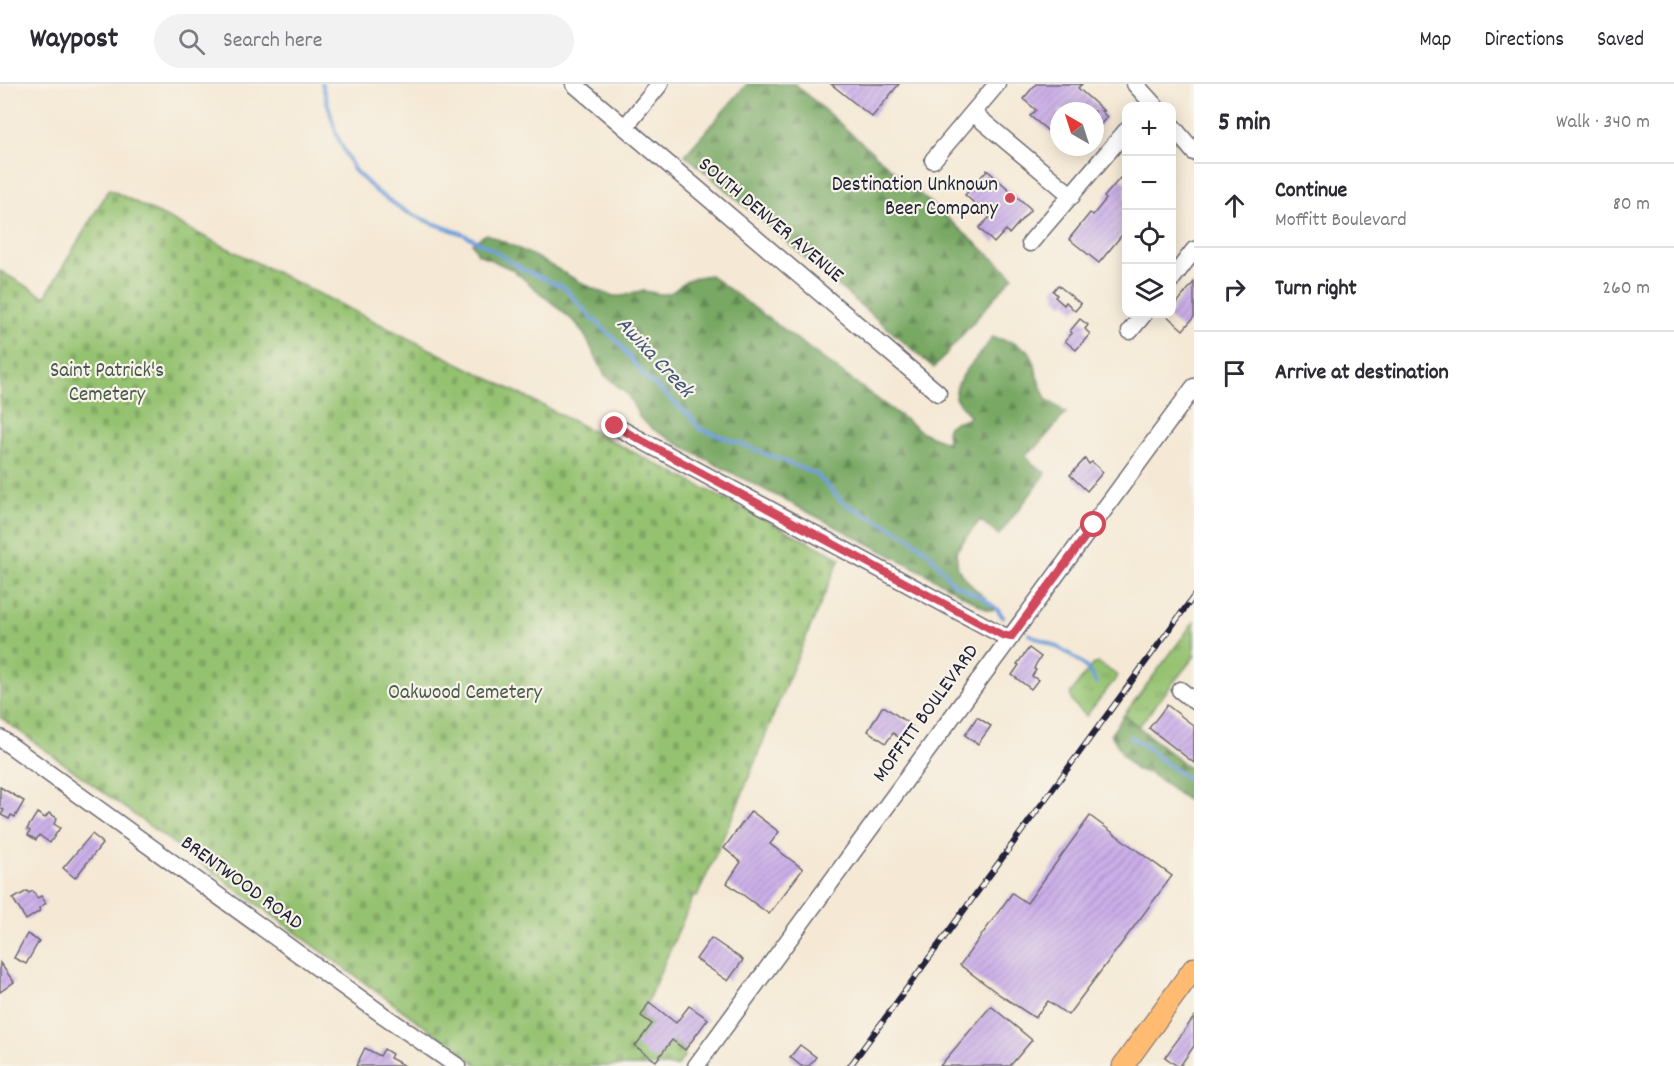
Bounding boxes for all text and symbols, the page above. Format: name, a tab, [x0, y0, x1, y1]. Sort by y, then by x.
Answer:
search box	[154, 14, 574, 68]
text: Waypost	[30, 21, 118, 61]
icon: search	[175, 25, 208, 58]
text: Search here	[223, 26, 322, 57]
text: Map	[1420, 26, 1451, 56]
text: Directions	[1484, 26, 1564, 56]
text: Saved	[1597, 26, 1644, 56]
north arrow	[1050, 102, 1104, 156]
map controls	[1122, 102, 1176, 318]
button: +	[1122, 102, 1176, 156]
text: 5 min	[1218, 105, 1271, 142]
text: Walk · 340 m	[1556, 109, 1650, 137]
street label: SOUTH DENVER AVENUE	[691, 151, 850, 291]
button: −	[1122, 156, 1176, 210]
place label: Destination Unknown Beer Company	[832, 171, 998, 225]
text: Continue	[1275, 176, 1347, 207]
icon: ahead	[1218, 189, 1251, 222]
marker: Destination Unknown Beer Company	[1003, 191, 1017, 205]
text: 80 m	[1613, 191, 1650, 219]
text: Moffitt Boulevard	[1275, 207, 1407, 235]
button: locate	[1122, 210, 1176, 264]
button: layers	[1122, 264, 1176, 318]
icon: right	[1218, 273, 1251, 306]
text: Turn right	[1275, 274, 1357, 305]
text: 260 m	[1602, 275, 1650, 303]
water label: Awixa Creek	[608, 310, 701, 407]
park label: Saint Patrick's Cemetery	[50, 357, 164, 411]
icon: arrive	[1218, 357, 1251, 390]
text: Arrive at destination	[1275, 358, 1449, 389]
route end	[601, 412, 627, 438]
route start	[1080, 511, 1106, 537]
street label: MOFFITT BOULEVARD	[867, 639, 987, 789]
park label: Oakwood Cemetery	[388, 679, 542, 709]
street label: BRENTWOOD ROAD	[174, 829, 309, 939]

